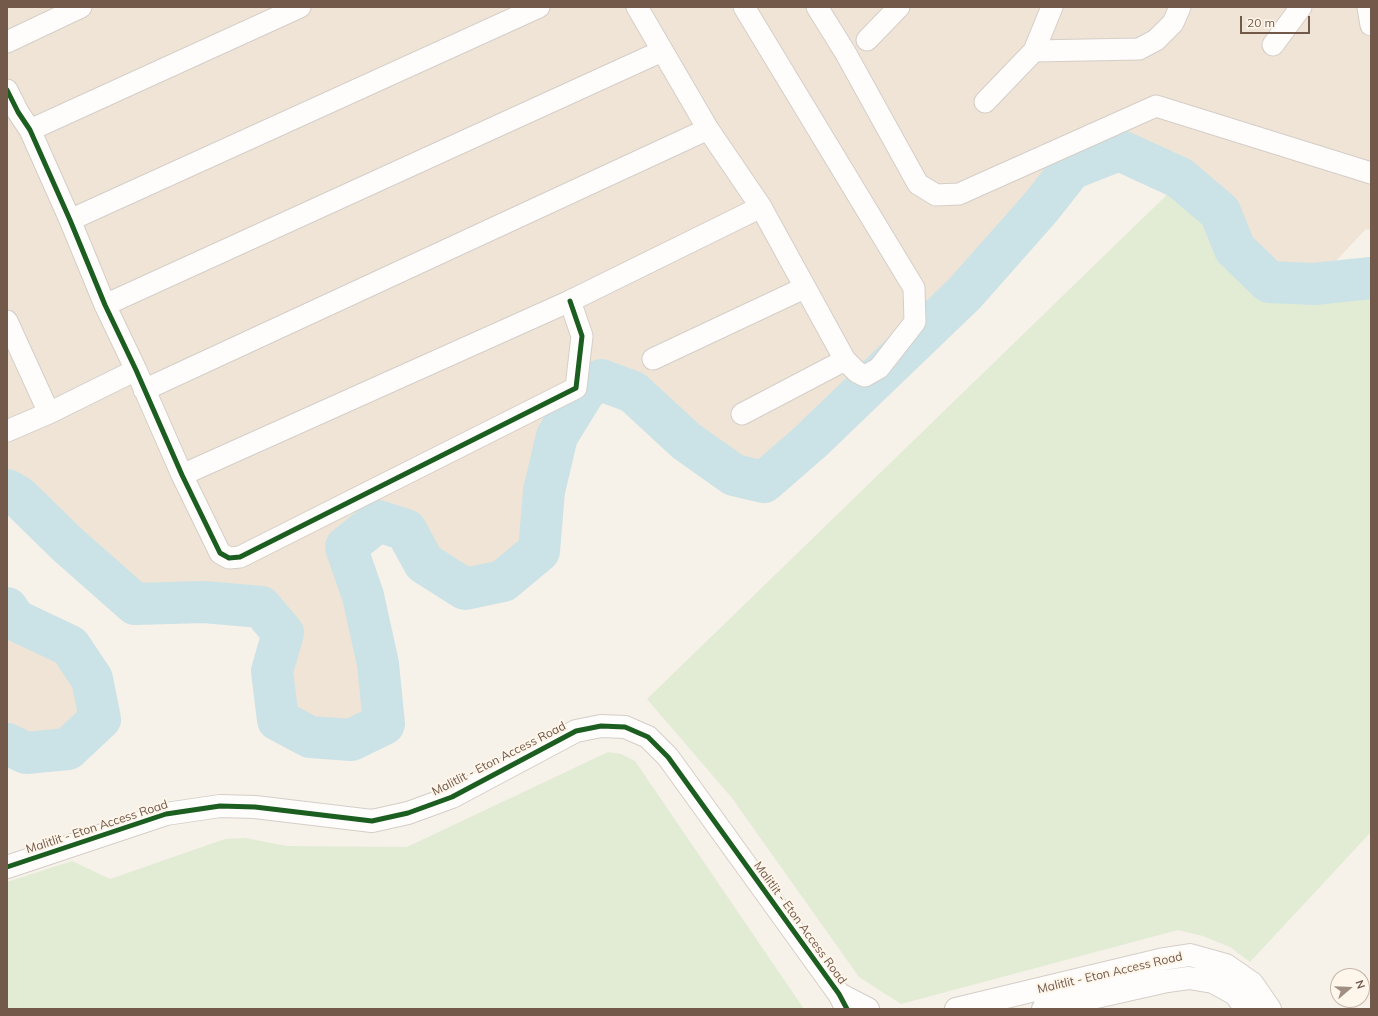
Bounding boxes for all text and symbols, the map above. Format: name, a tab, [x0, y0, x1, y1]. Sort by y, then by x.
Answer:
scale bar	[1242, 8, 1312, 34]
text: 20 m	[1247, 15, 1275, 30]
street label: Malitlit - Eton Access Road	[430, 719, 568, 799]
street label: Malitlit - Eton Access Road	[24, 797, 170, 857]
street label: Malitlit - Eton Access Road	[751, 859, 849, 987]
street label: Malitlit - Eton Access Road	[1036, 949, 1184, 997]
north arrow	[1330, 968, 1370, 1008]
text: N	[1352, 978, 1368, 991]

